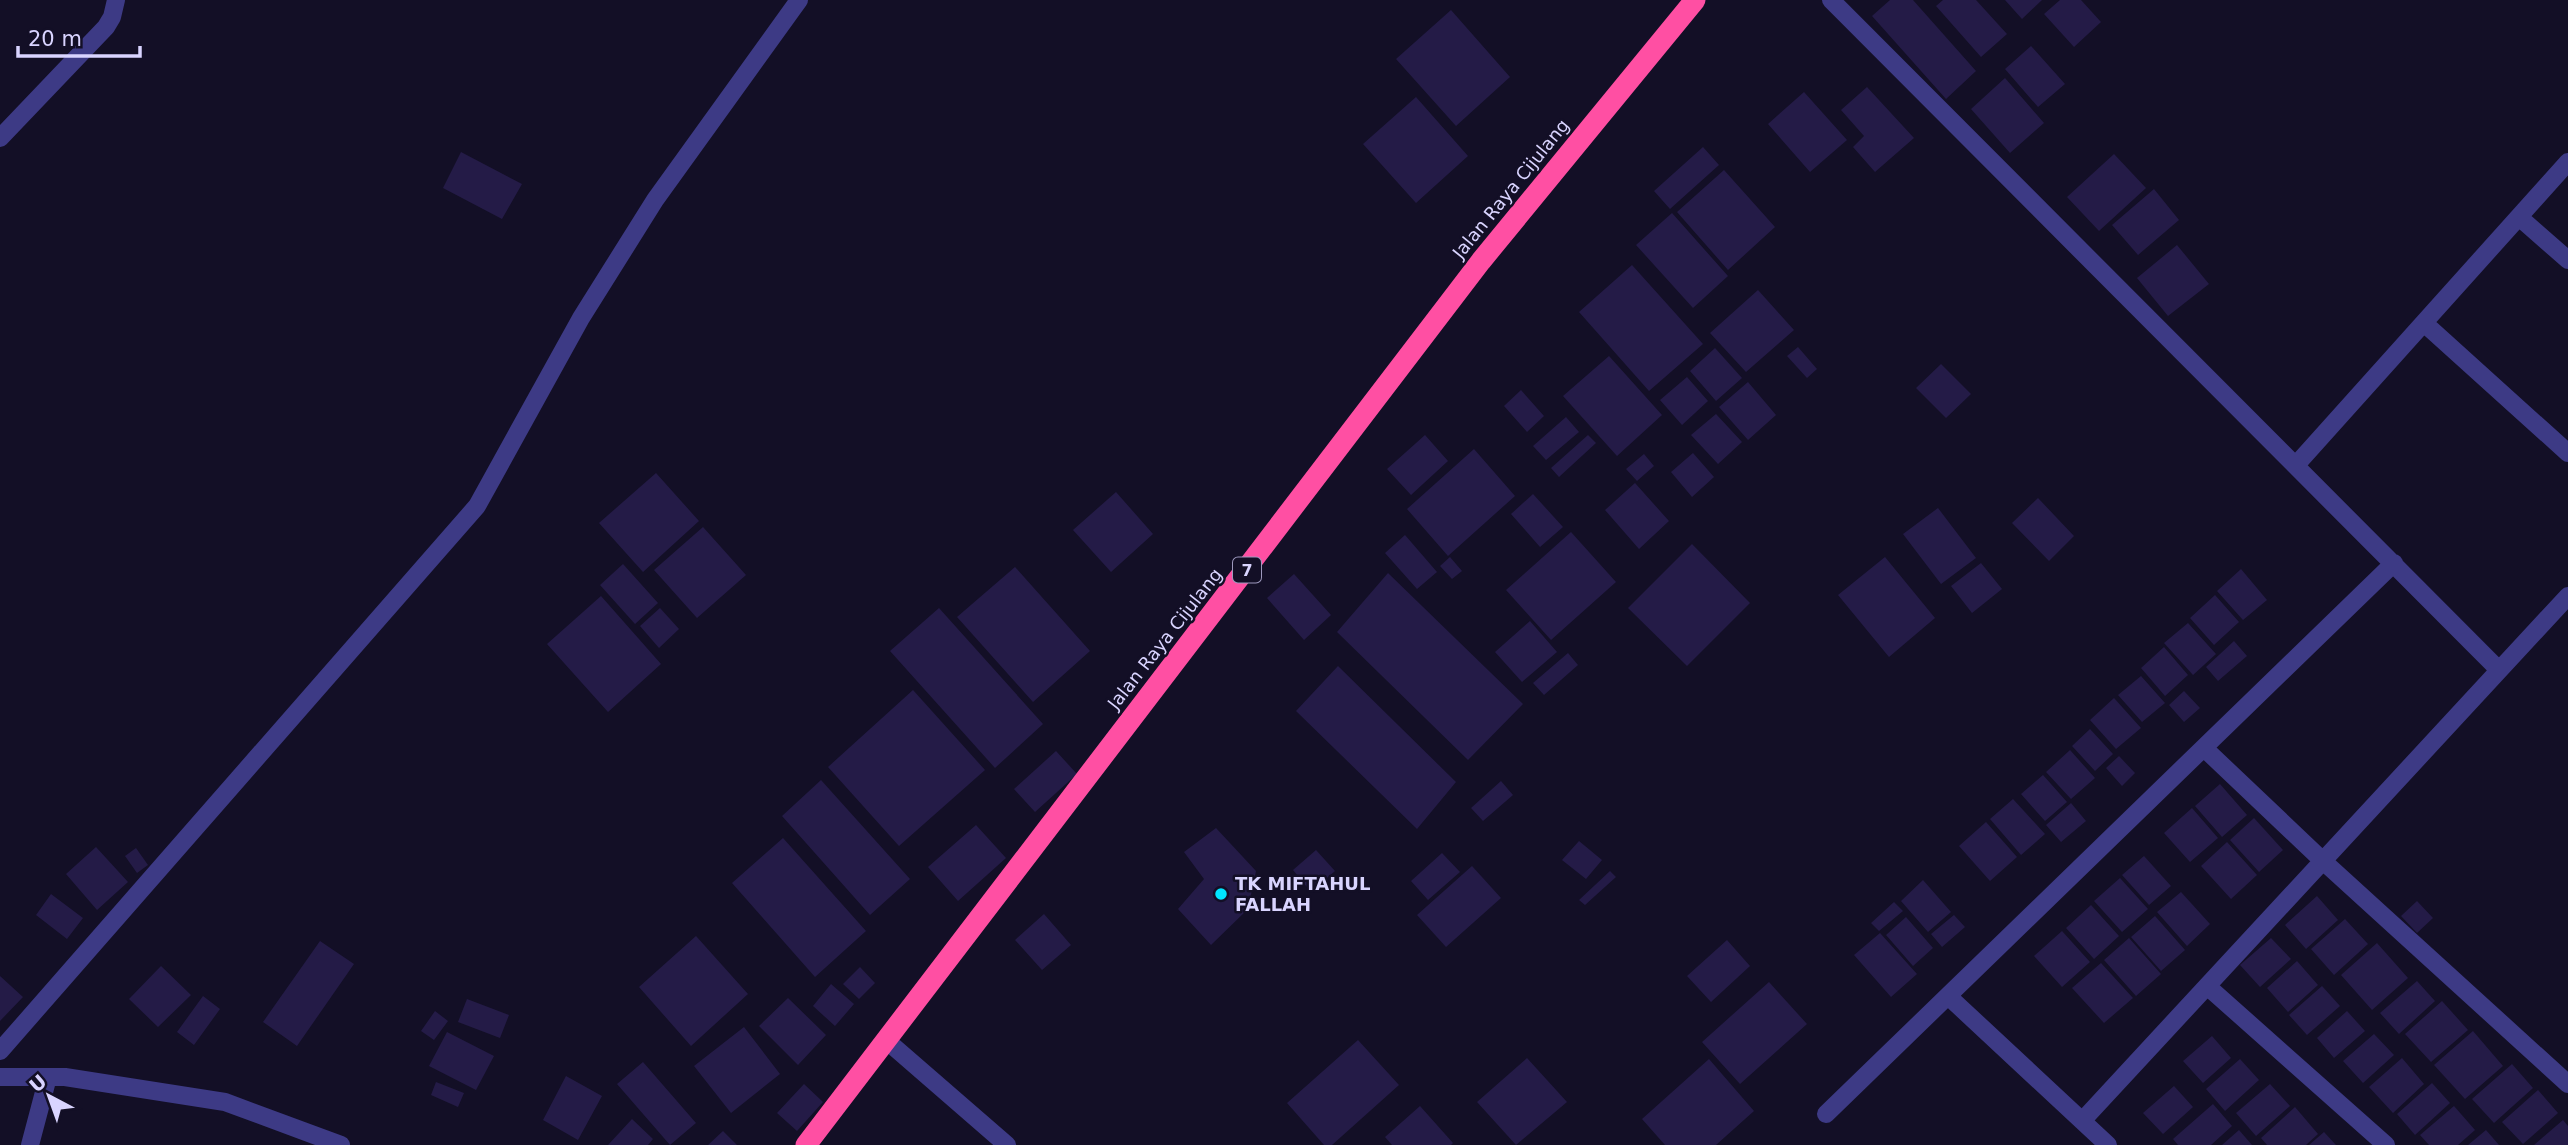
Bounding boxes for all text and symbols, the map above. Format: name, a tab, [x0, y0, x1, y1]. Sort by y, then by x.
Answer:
scale bar	[18, 14, 140, 58]
text: 20 m	[28, 27, 82, 51]
street label: Jalan Raya Cijulang	[1447, 115, 1573, 263]
road number: 7	[1233, 558, 1261, 582]
street label: Jalan Raya Cijulang	[1102, 564, 1226, 714]
place label: TK MIFTAHUL FALLAH	[1235, 873, 1370, 915]
marker: TK MIFTAHUL FALLAH	[1213, 886, 1229, 902]
north arrow	[14, 1061, 84, 1131]
text: U	[25, 1070, 51, 1097]

